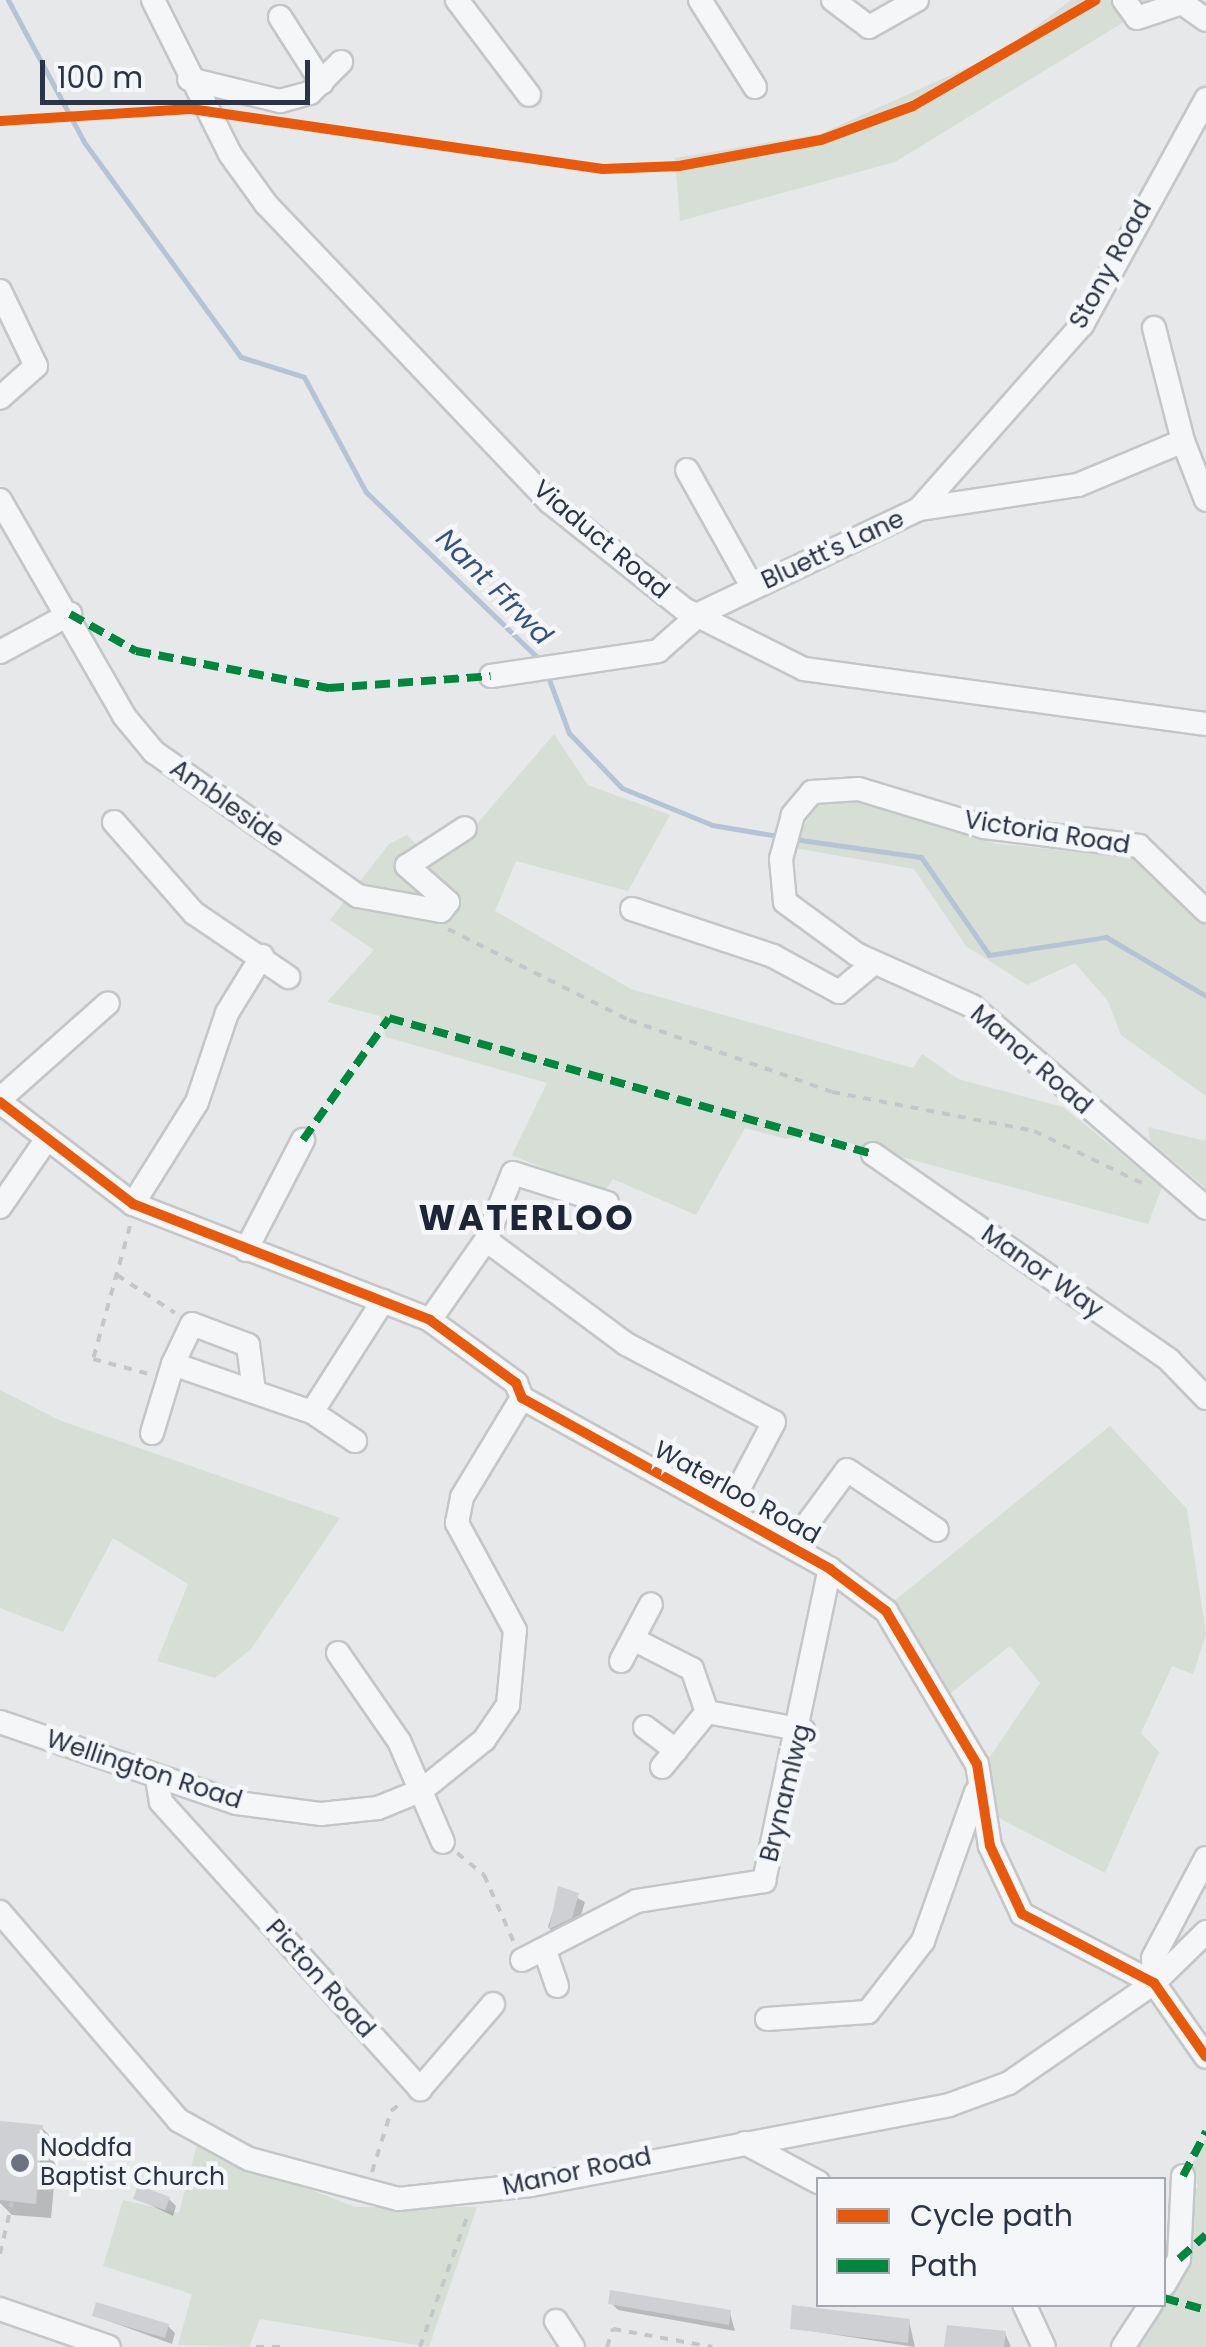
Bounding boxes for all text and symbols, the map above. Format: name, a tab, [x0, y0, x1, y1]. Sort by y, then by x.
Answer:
scale bar	[45, 40, 315, 102]
text: 100 m	[57, 56, 143, 99]
street label: Stony Road	[1064, 196, 1158, 334]
street label: Viaduct Road	[527, 474, 675, 606]
street label: Bluett's Lane	[757, 504, 909, 596]
water label: Nant Ffrwd	[429, 522, 559, 652]
street label: Ambleside	[164, 754, 290, 854]
street label: Victoria Road	[962, 805, 1132, 861]
street label: Manor Road	[964, 999, 1098, 1121]
district label: WATERLOO	[419, 1197, 635, 1239]
street label: Manor Way	[975, 1219, 1109, 1325]
street label: Waterloo Road	[649, 1435, 825, 1551]
street label: Brynamlwg	[754, 1721, 818, 1865]
street label: Wellington Road	[42, 1724, 246, 1816]
street label: Picton Road	[259, 1914, 381, 2044]
place label: Noddfa Baptist Church	[40, 2134, 225, 2193]
street label: Manor Road	[500, 2142, 654, 2202]
marker: Noddfa Baptist Church	[9, 2152, 31, 2174]
legend	[816, 2177, 1166, 2307]
text: Cycle path	[910, 2194, 1073, 2237]
text: Path	[910, 2244, 978, 2287]

